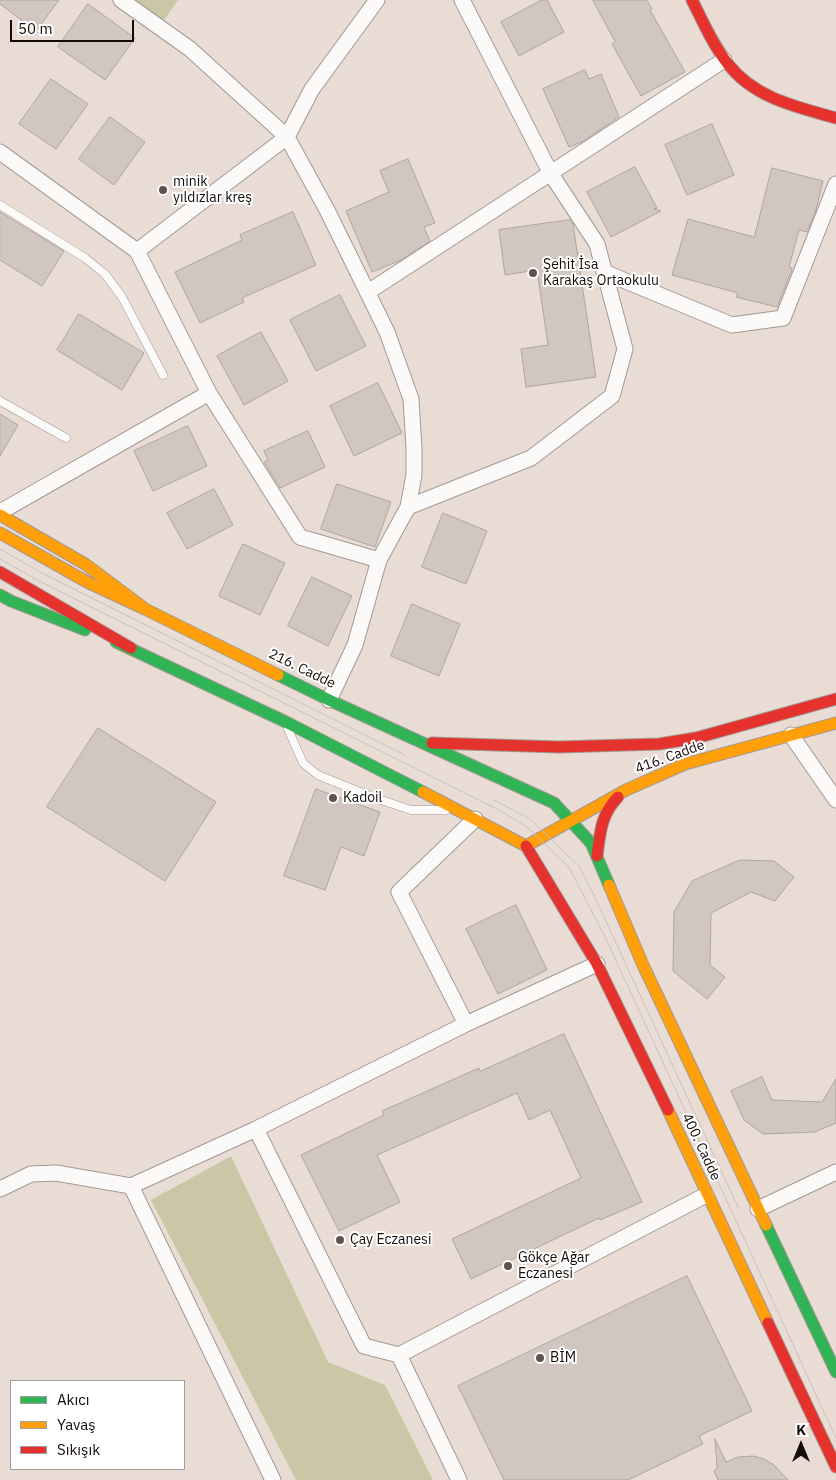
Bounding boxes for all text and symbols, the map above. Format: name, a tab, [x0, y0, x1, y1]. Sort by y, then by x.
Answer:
scale bar	[12, 10, 136, 42]
text: 50 m	[18, 19, 53, 38]
place label: minik yıldızlar kreş	[173, 174, 252, 206]
marker: minik yıldızlar kreş	[157, 184, 169, 196]
place label: Şehit İsa Karakaş Ortaokulu	[543, 257, 659, 290]
marker: Şehit İsa Karakaş Ortaokulu	[527, 267, 539, 279]
street label: 216. Cadde	[266, 646, 338, 692]
street label: 416. Cadde	[633, 737, 707, 777]
place label: Kadoil	[343, 790, 382, 806]
marker: Kadoil	[327, 792, 339, 804]
street label: 400. Cadde	[678, 1111, 724, 1183]
place label: Çay Eczanesi	[350, 1232, 431, 1248]
marker: Çay Eczanesi	[334, 1234, 346, 1246]
place label: Gökçe Ağar Eczanesi	[518, 1250, 590, 1282]
marker: Gökçe Ağar Eczanesi	[502, 1260, 514, 1272]
place label: BİM	[550, 1350, 576, 1366]
marker: BİM	[534, 1352, 546, 1364]
legend	[10, 1380, 185, 1470]
text: Akıcı	[57, 1390, 90, 1409]
text: Yavaş	[57, 1415, 96, 1434]
north arrow	[776, 1420, 826, 1470]
text: K	[796, 1421, 806, 1439]
text: Sıkışık	[57, 1440, 100, 1459]

